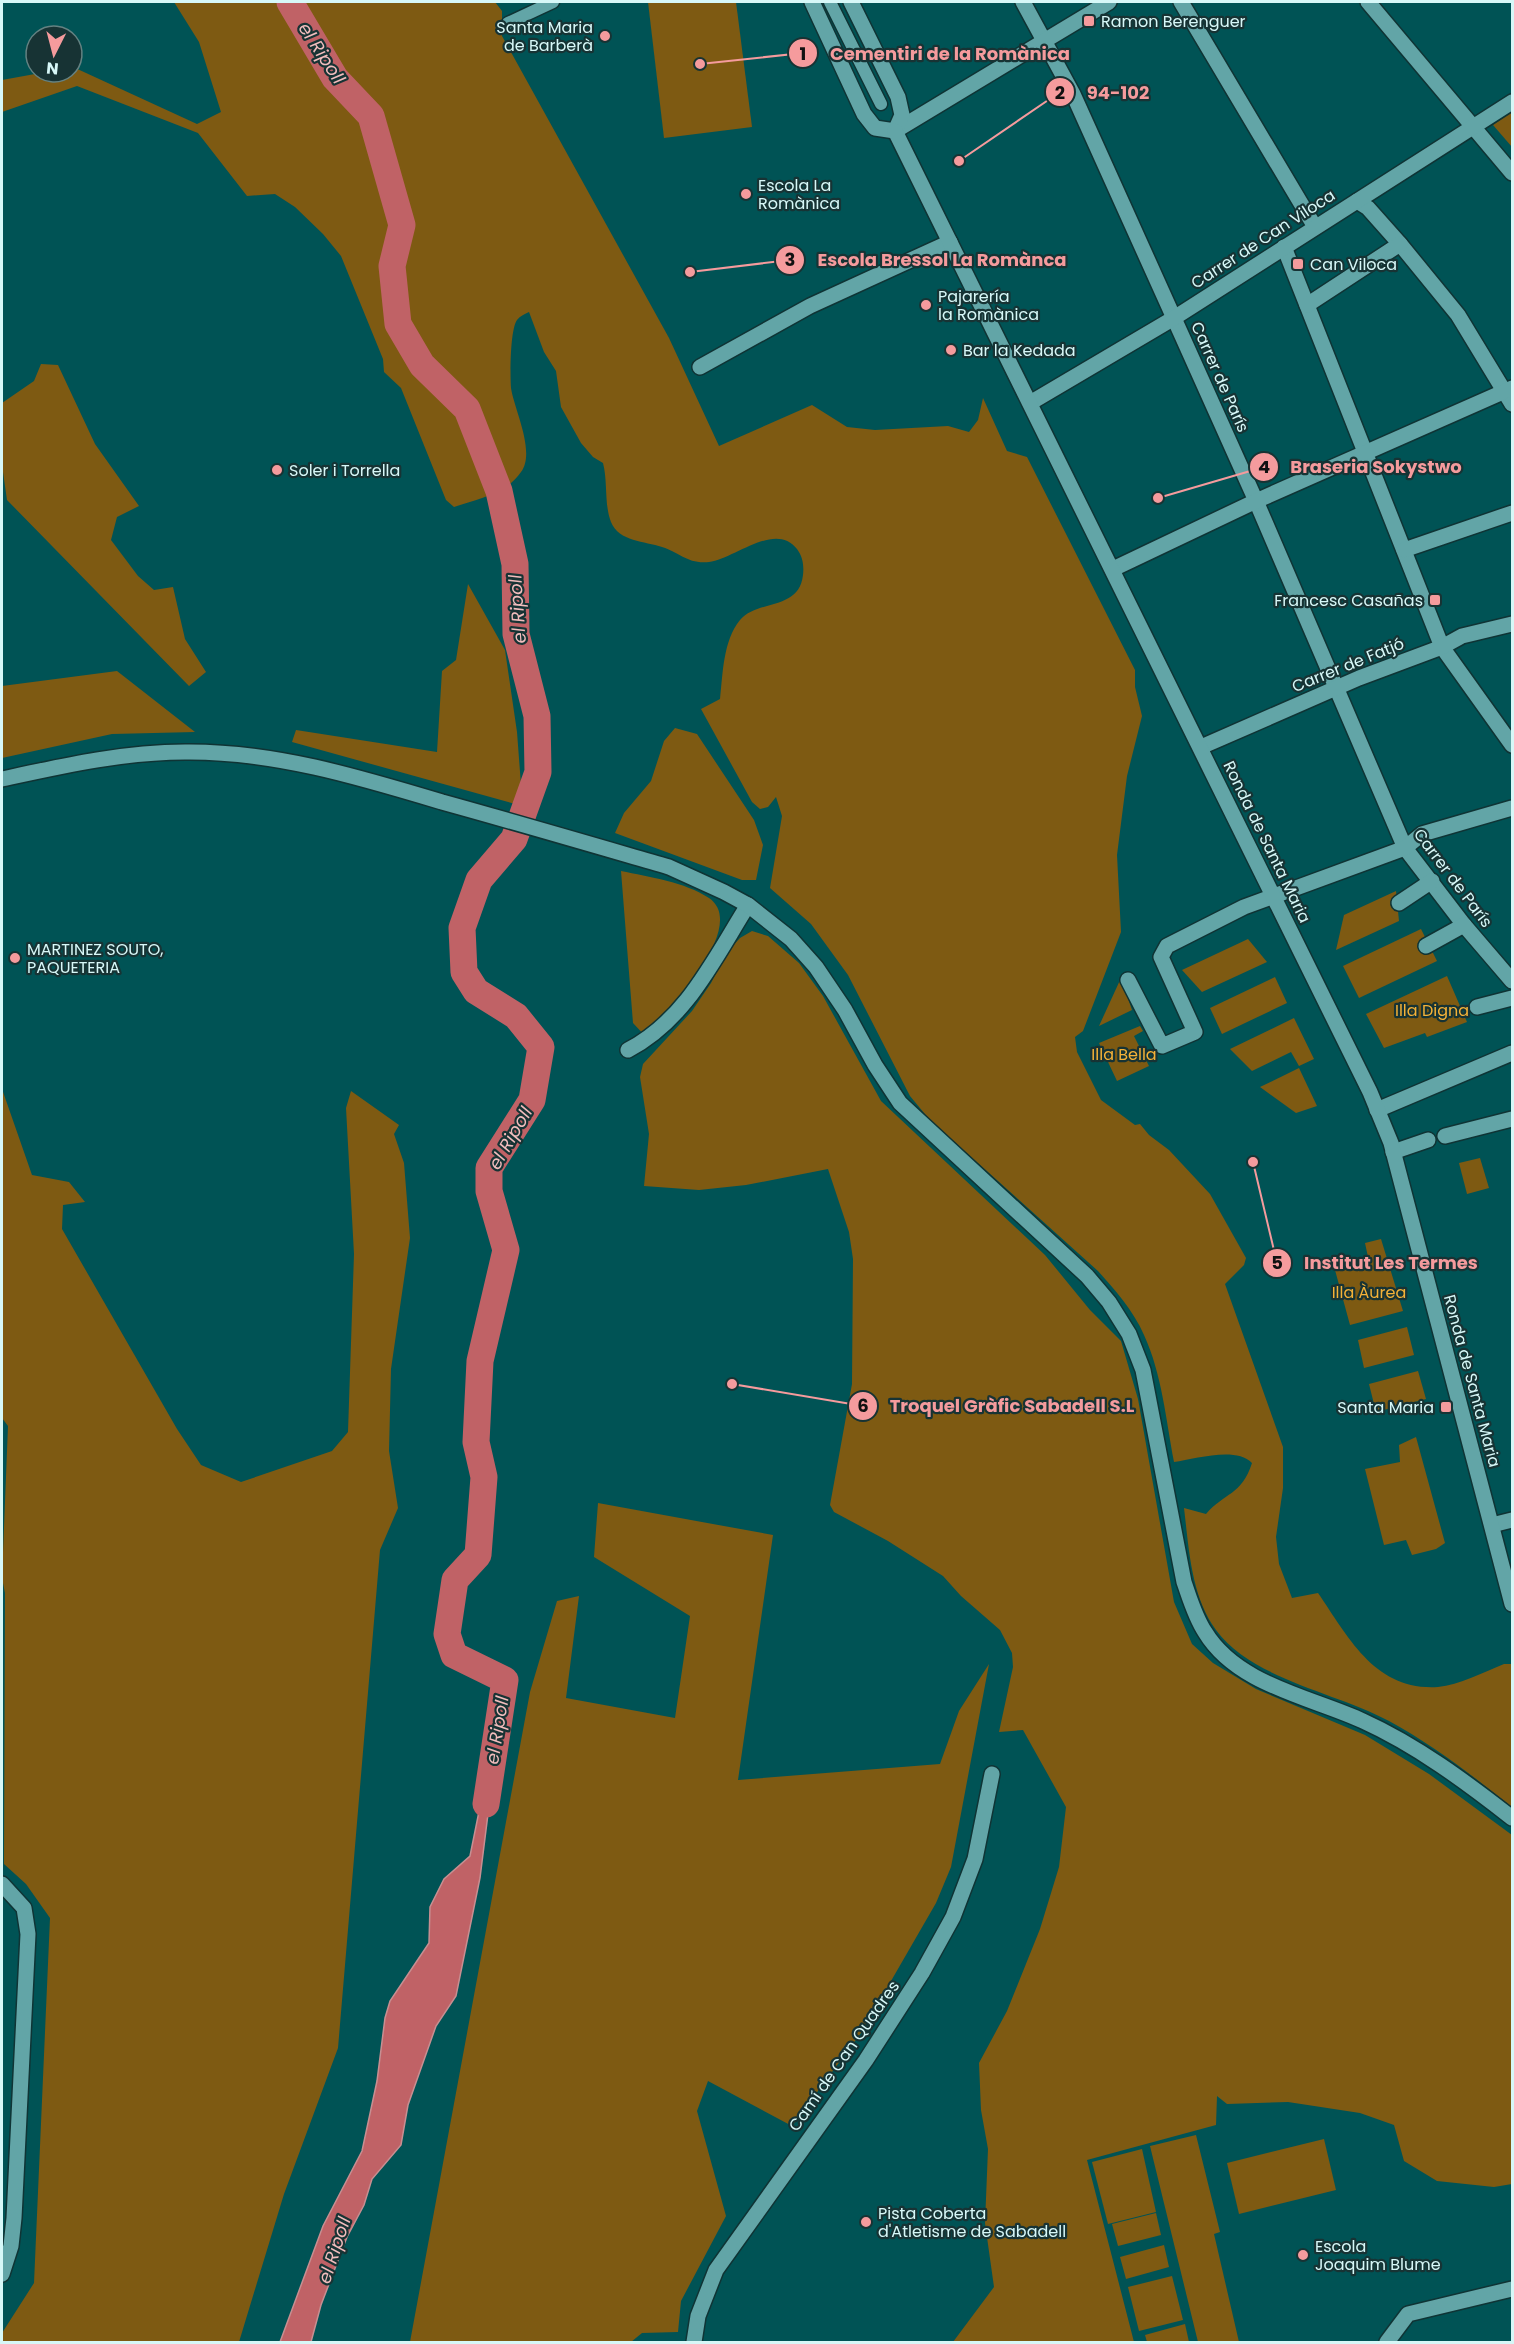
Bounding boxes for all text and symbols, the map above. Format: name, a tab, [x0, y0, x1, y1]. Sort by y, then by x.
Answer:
place label: Ramon Berenguer	[1101, 10, 1246, 33]
marker: Ramon Berenguer	[1082, 14, 1096, 28]
place label: Santa Maria de Barberà	[496, 16, 593, 57]
water label: el Ripoll	[293, 17, 352, 89]
north arrow	[24, 24, 84, 84]
marker: Santa Maria de Barberà	[598, 29, 612, 43]
callout: Cementiri de la Romànica	[788, 35, 1082, 71]
text: 1	[800, 41, 806, 66]
text: Cementiri de la Romànica	[830, 41, 1070, 66]
text: N	[45, 56, 60, 80]
callout: 94-102	[1045, 74, 1162, 110]
text: 2	[1055, 80, 1065, 105]
text: 94-102	[1087, 80, 1149, 105]
place label: Escola La Romànica	[758, 174, 840, 215]
street label: Carrer de Can Viloca	[1187, 184, 1339, 294]
marker: Escola La Romànica	[739, 187, 753, 201]
callout: Escola Bressol La Romànca	[775, 242, 1079, 278]
text: 3	[785, 247, 795, 272]
text: Escola Bressol La Romànca	[817, 247, 1067, 272]
place label: Can Viloca	[1310, 253, 1397, 276]
marker: Can Viloca	[1291, 257, 1305, 271]
place label: Pajarería la Romànica	[938, 285, 1039, 326]
marker: Pajarería la Romànica	[919, 298, 933, 312]
street label: Carrer de París	[1185, 318, 1255, 436]
place label: Bar la Kedada	[963, 339, 1076, 362]
marker: Bar la Kedada	[944, 343, 958, 357]
callout: Braseria Sokystwo	[1249, 449, 1474, 485]
text: 4	[1258, 454, 1270, 479]
text: Braseria Sokystwo	[1290, 454, 1462, 479]
place label: Soler i Torrella	[289, 459, 400, 482]
marker: Soler i Torrella	[270, 463, 284, 477]
water label: el Ripoll	[502, 573, 532, 644]
place label: Francesc Casañas	[1274, 589, 1423, 612]
marker: Francesc Casañas	[1428, 593, 1442, 607]
street label: Carrer de Fatjó	[1288, 632, 1408, 698]
street label: Ronda de Santa Maria	[1218, 757, 1316, 927]
street label: Carrer de París	[1408, 824, 1498, 932]
place label: MARTINEZ SOUTO, PAQUETERIA	[27, 938, 163, 979]
marker: MARTINEZ SOUTO, PAQUETERIA	[8, 951, 22, 965]
park label: Illa Digna	[1395, 999, 1469, 1022]
park label: Illa Bella	[1091, 1043, 1157, 1066]
water label: el Ripoll	[482, 1101, 538, 1174]
callout: Institut Les Termes	[1262, 1245, 1490, 1281]
text: 5	[1271, 1250, 1283, 1275]
text: Institut Les Termes	[1304, 1250, 1478, 1275]
park label: Illa Àurea	[1332, 1281, 1406, 1304]
street label: Ronda de Santa Maria	[1438, 1292, 1506, 1470]
callout: Troquel Gràfic Sabadell S.L	[848, 1388, 1146, 1424]
text: 6	[857, 1393, 869, 1418]
text: Troquel Gràfic Sabadell S.L	[890, 1393, 1135, 1418]
place label: Santa Maria	[1337, 1396, 1434, 1419]
marker: Santa Maria	[1439, 1400, 1453, 1414]
water label: el Ripoll	[479, 1693, 515, 1766]
street label: Camí de Can Quadres	[783, 1976, 905, 2136]
place label: Pista Coberta d'Atletisme de Sabadell	[878, 2202, 1066, 2243]
water label: el Ripoll	[311, 2213, 357, 2287]
marker: Pista Coberta d'Atletisme de Sabadell	[859, 2215, 873, 2229]
place label: Escola Joaquim Blume	[1315, 2235, 1441, 2276]
marker: Escola Joaquim Blume	[1296, 2248, 1310, 2262]

